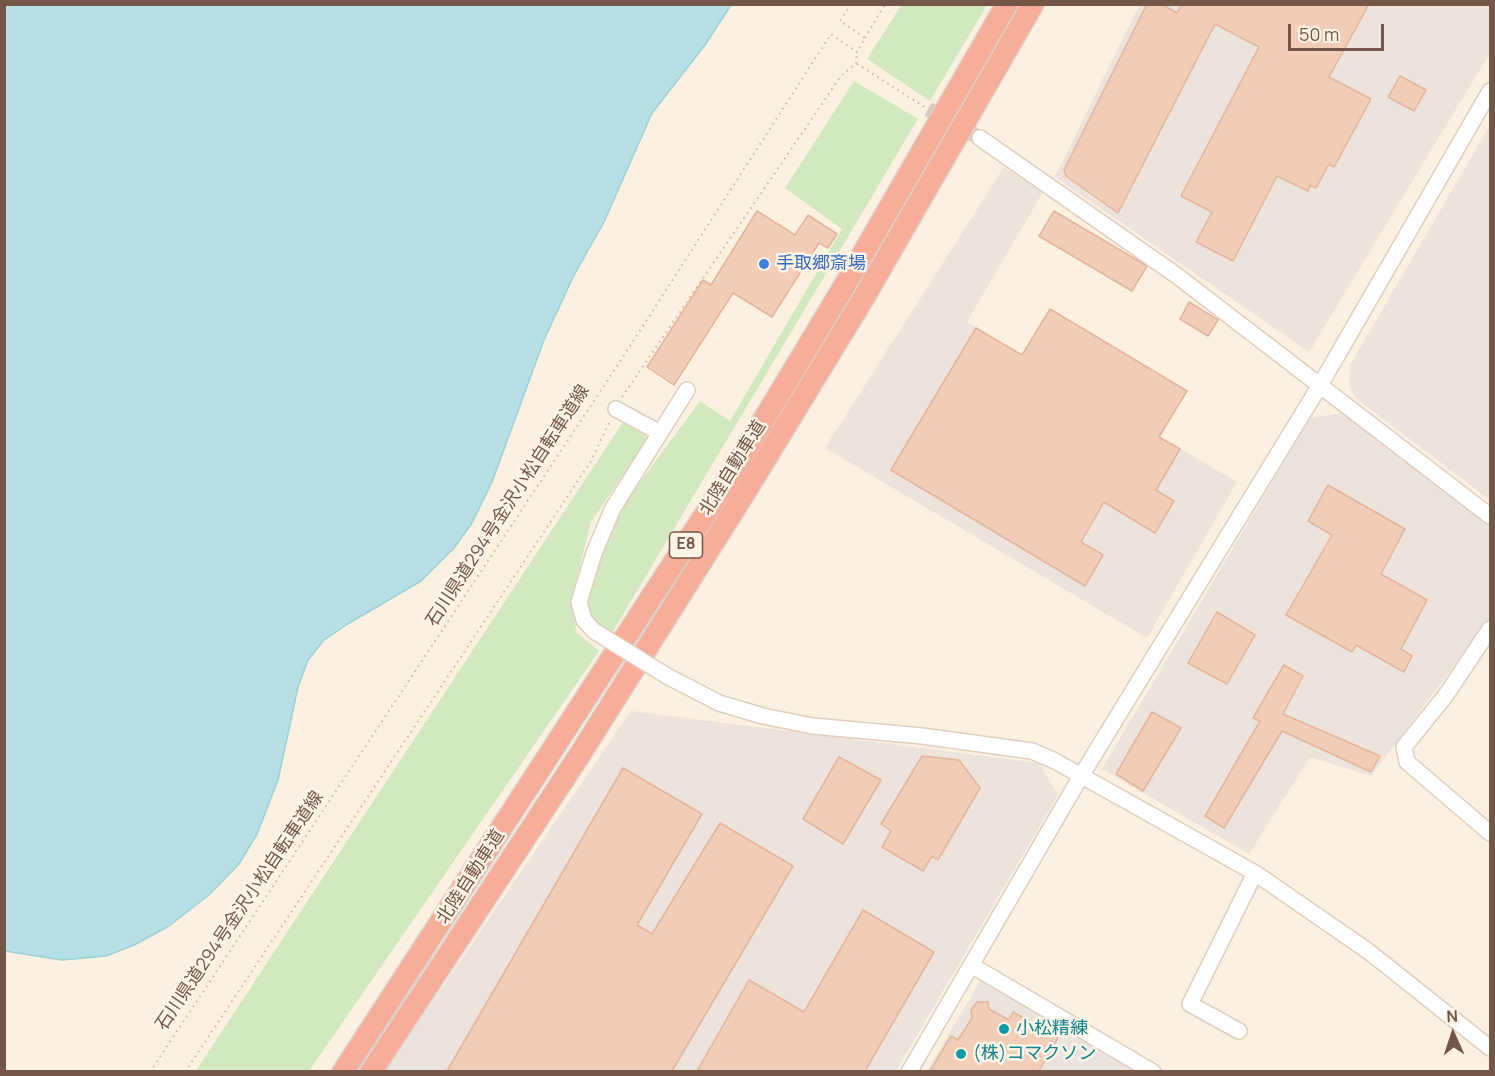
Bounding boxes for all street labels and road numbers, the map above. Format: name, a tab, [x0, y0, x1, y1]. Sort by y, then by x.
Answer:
street label: 石川県道294号金沢小松自転車道線	[422, 381, 594, 631]
street label: 北陸自動車道	[695, 416, 771, 520]
road number: E8	[670, 532, 702, 558]
street label: 石川県道294号金沢小松自転車道線	[152, 787, 328, 1035]
street label: 北陸自動車道	[433, 826, 509, 928]

